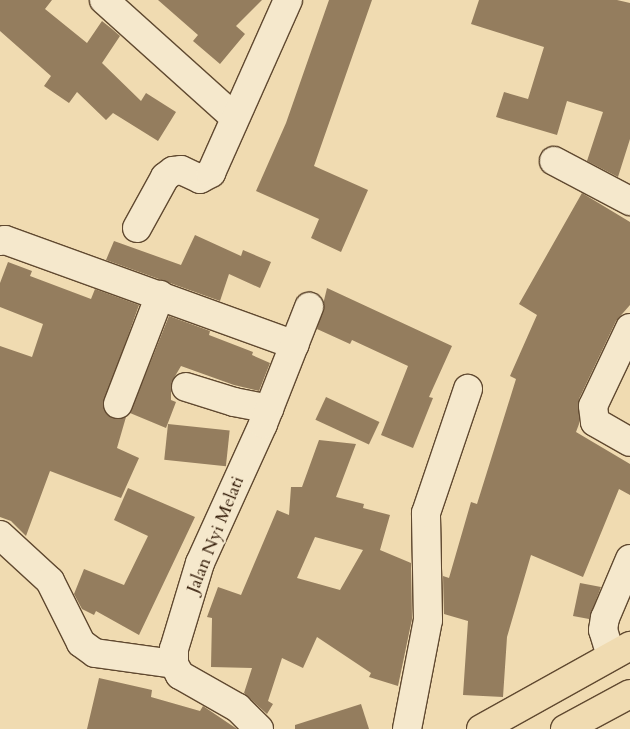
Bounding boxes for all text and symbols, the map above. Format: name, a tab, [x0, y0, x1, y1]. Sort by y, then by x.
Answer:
street label: Jalan Nyi Melati	[183, 473, 249, 597]

